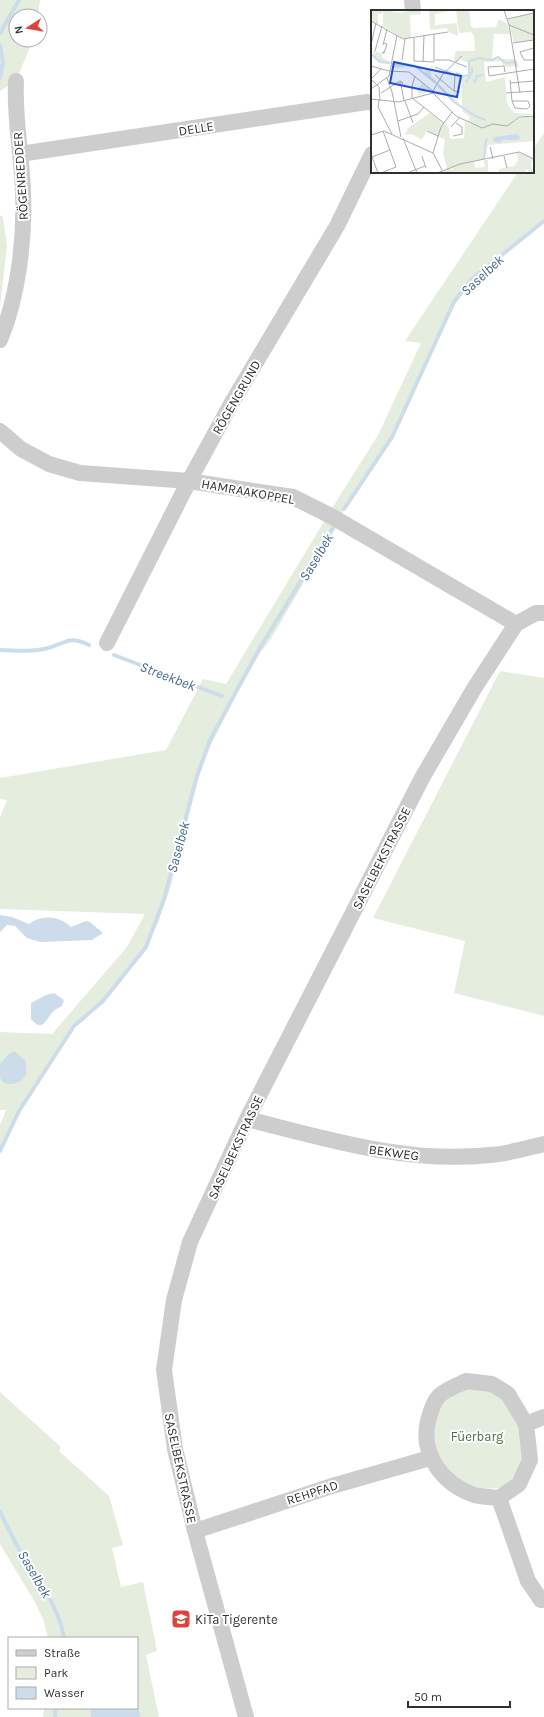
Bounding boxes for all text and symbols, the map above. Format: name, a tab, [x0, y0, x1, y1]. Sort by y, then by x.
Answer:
north arrow	[8, 8, 48, 48]
inset map	[371, 10, 534, 173]
text: N	[12, 25, 26, 35]
street label: DELLE	[177, 118, 215, 139]
street label: RÖGENREDDER	[9, 131, 31, 221]
water label: Saselbek	[457, 251, 508, 299]
street label: RÖGENGRUND	[208, 357, 264, 437]
street label: HAMRAAKOPPEL	[200, 476, 296, 507]
water label: Saselbek	[296, 530, 338, 584]
water label: Streekbek	[138, 658, 199, 695]
street label: SASELBEKSTRASSE	[349, 805, 414, 912]
water label: Saselbek	[164, 819, 194, 875]
street label: SASELBEKSTRASSE	[205, 1093, 266, 1201]
street label: BEKWEG	[368, 1142, 420, 1163]
street label: SASELBEKSTRASSE	[161, 1411, 200, 1525]
park label: Füerbarg	[451, 1429, 504, 1444]
street label: REHPFAD	[285, 1477, 340, 1508]
water label: Saselbek	[14, 1547, 55, 1602]
school or university icon: KiTa Tigerente	[170, 1608, 192, 1630]
place label: KiTa Tigerente	[195, 1612, 278, 1627]
legend	[8, 1637, 138, 1709]
text: Straße	[44, 1646, 80, 1660]
text: Park	[44, 1666, 69, 1680]
scale bar	[408, 1683, 510, 1709]
text: Wasser	[44, 1686, 85, 1700]
text: 50 m	[414, 1690, 442, 1704]

